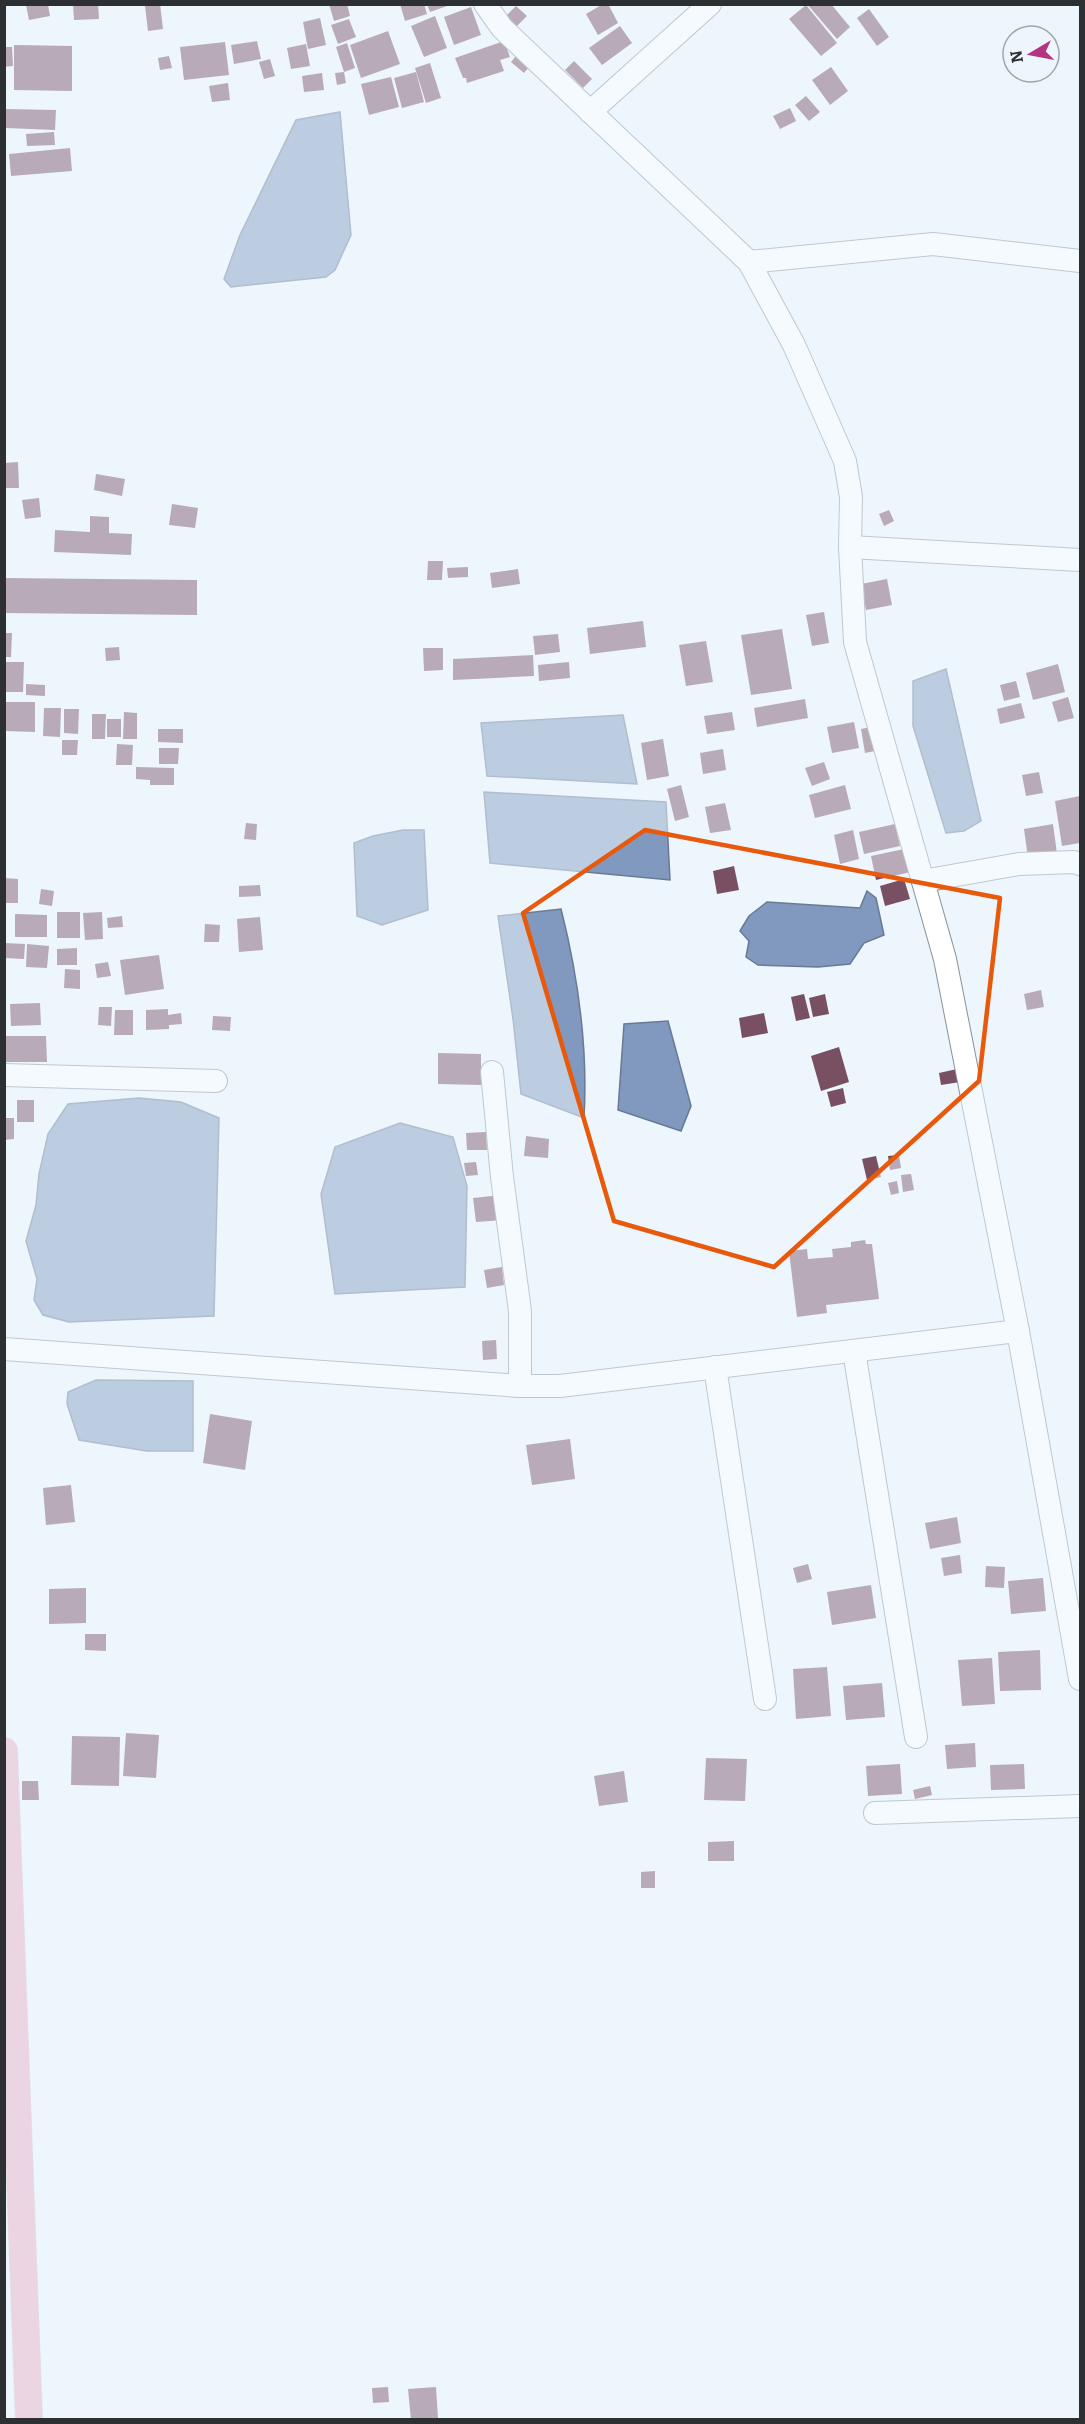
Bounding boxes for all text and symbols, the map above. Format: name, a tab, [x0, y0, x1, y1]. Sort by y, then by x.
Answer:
north arrow	[1001, 24, 1061, 84]
text: N	[1006, 49, 1027, 64]

